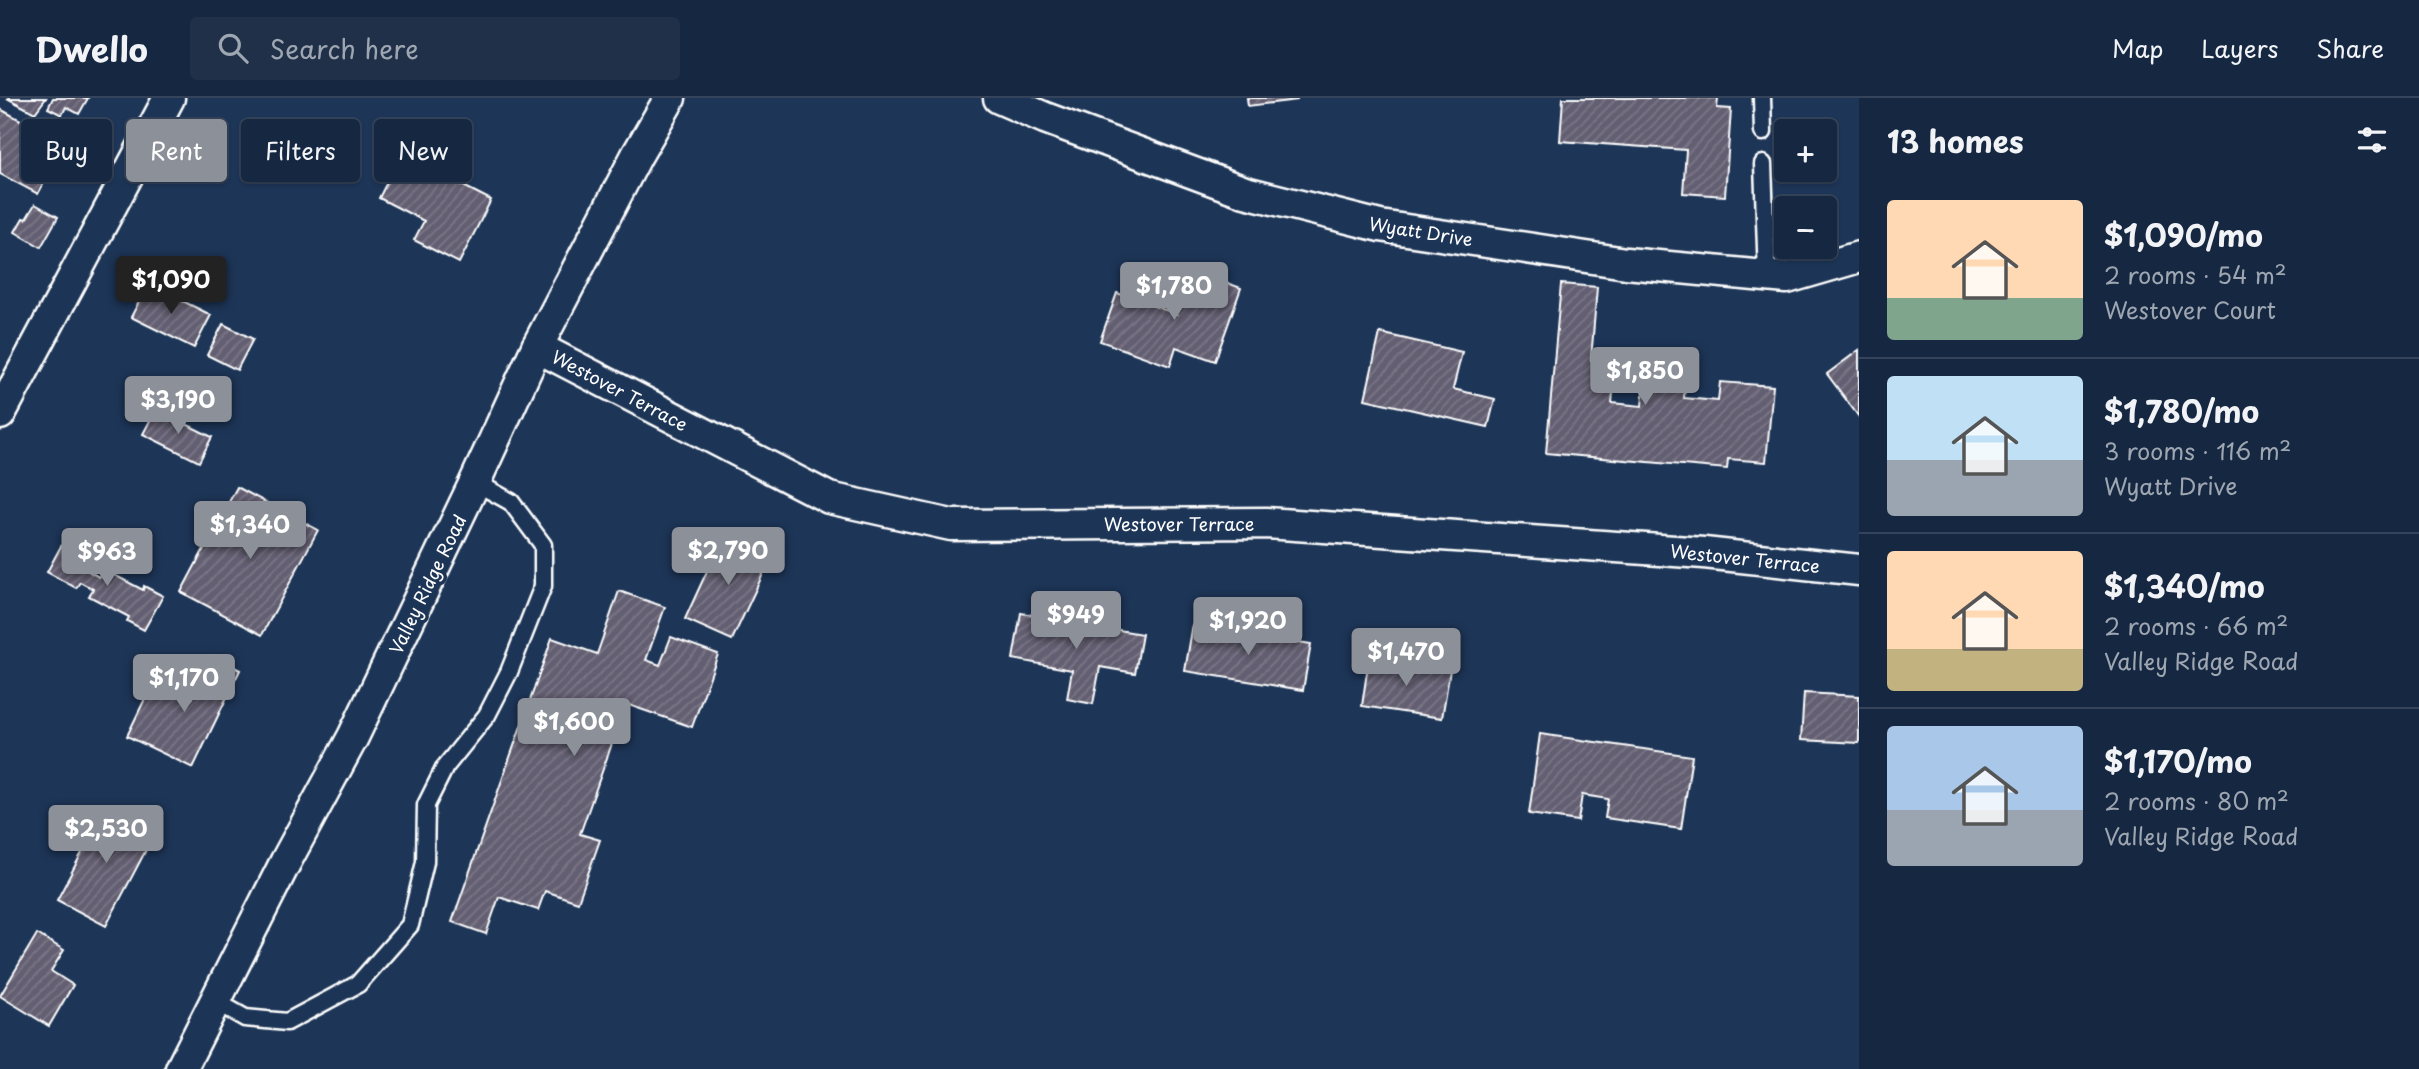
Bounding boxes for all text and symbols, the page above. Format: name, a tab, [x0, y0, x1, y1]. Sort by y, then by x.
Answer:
search box	[190, 17, 680, 80]
text: Dwello	[35, 23, 148, 73]
icon: search	[214, 29, 252, 67]
text: Search here	[270, 29, 419, 68]
text: Map	[2112, 30, 2163, 66]
text: Layers	[2201, 30, 2278, 66]
text: Share	[2316, 30, 2384, 66]
text: 13 homes	[1887, 118, 2024, 163]
chip: Buy	[21, 119, 112, 182]
chip: Rent	[126, 119, 227, 182]
chip: Filters	[241, 119, 360, 182]
chip: New	[374, 119, 472, 182]
map controls	[1774, 119, 1837, 259]
button: +	[1774, 119, 1837, 182]
icon: filters	[2353, 121, 2391, 159]
button: −	[1774, 196, 1837, 259]
street label: Wyatt Drive	[1367, 209, 1475, 253]
text: $1,090/mo	[2104, 212, 2263, 257]
icon: home	[1943, 228, 2027, 312]
pin: $1,090	[114, 256, 228, 316]
text: 2 rooms · 54 m²	[2104, 257, 2287, 292]
text: $1,090	[132, 261, 210, 296]
pin: $1,780	[1117, 262, 1231, 322]
text: $1,780	[1136, 267, 1212, 302]
text: Westover Court	[2104, 292, 2276, 327]
street label: Westover Terrace	[547, 343, 693, 437]
pin: $1,850	[1588, 348, 1702, 407]
text: $1,850	[1606, 352, 1684, 387]
pin: $3,190	[121, 376, 235, 436]
text: $3,190	[141, 381, 215, 416]
text: $1,780/mo	[2104, 388, 2259, 433]
icon: home	[1943, 404, 2027, 488]
text: 3 rooms · 116 m²	[2104, 433, 2291, 468]
text: Wyatt Drive	[2104, 468, 2237, 503]
pin: $1,340	[193, 502, 307, 561]
text: $1,340	[210, 506, 290, 541]
street label: Valley Ridge Road	[381, 510, 473, 658]
street label: Westover Terrace	[1104, 510, 1254, 537]
pin: $963	[66, 528, 148, 588]
pin: $2,790	[671, 528, 785, 587]
text: $2,790	[688, 532, 768, 567]
text: $963	[77, 533, 137, 568]
street label: Westover Terrace	[1669, 537, 1821, 579]
text: $1,340/mo	[2104, 563, 2265, 608]
icon: home	[1943, 579, 2027, 663]
pin: $949	[1035, 592, 1117, 651]
text: $949	[1047, 596, 1105, 631]
pin: $1,920	[1191, 598, 1305, 657]
text: $1,920	[1209, 602, 1287, 637]
text: 2 rooms · 66 m²	[2104, 608, 2288, 643]
pin: $1,470	[1349, 628, 1463, 688]
text: $1,470	[1368, 633, 1444, 668]
text: Valley Ridge Road	[2104, 643, 2299, 678]
pin: $1,170	[127, 654, 241, 714]
text: $1,170	[149, 659, 219, 694]
pin: $1,600	[517, 698, 631, 758]
text: $1,600	[534, 703, 614, 738]
text: $1,170/mo	[2104, 738, 2252, 783]
icon: home	[1943, 754, 2027, 838]
text: 2 rooms · 80 m²	[2104, 783, 2289, 818]
pin: $2,530	[49, 806, 163, 865]
text: $2,530	[64, 810, 148, 845]
text: Valley Ridge Road	[2104, 818, 2299, 853]

